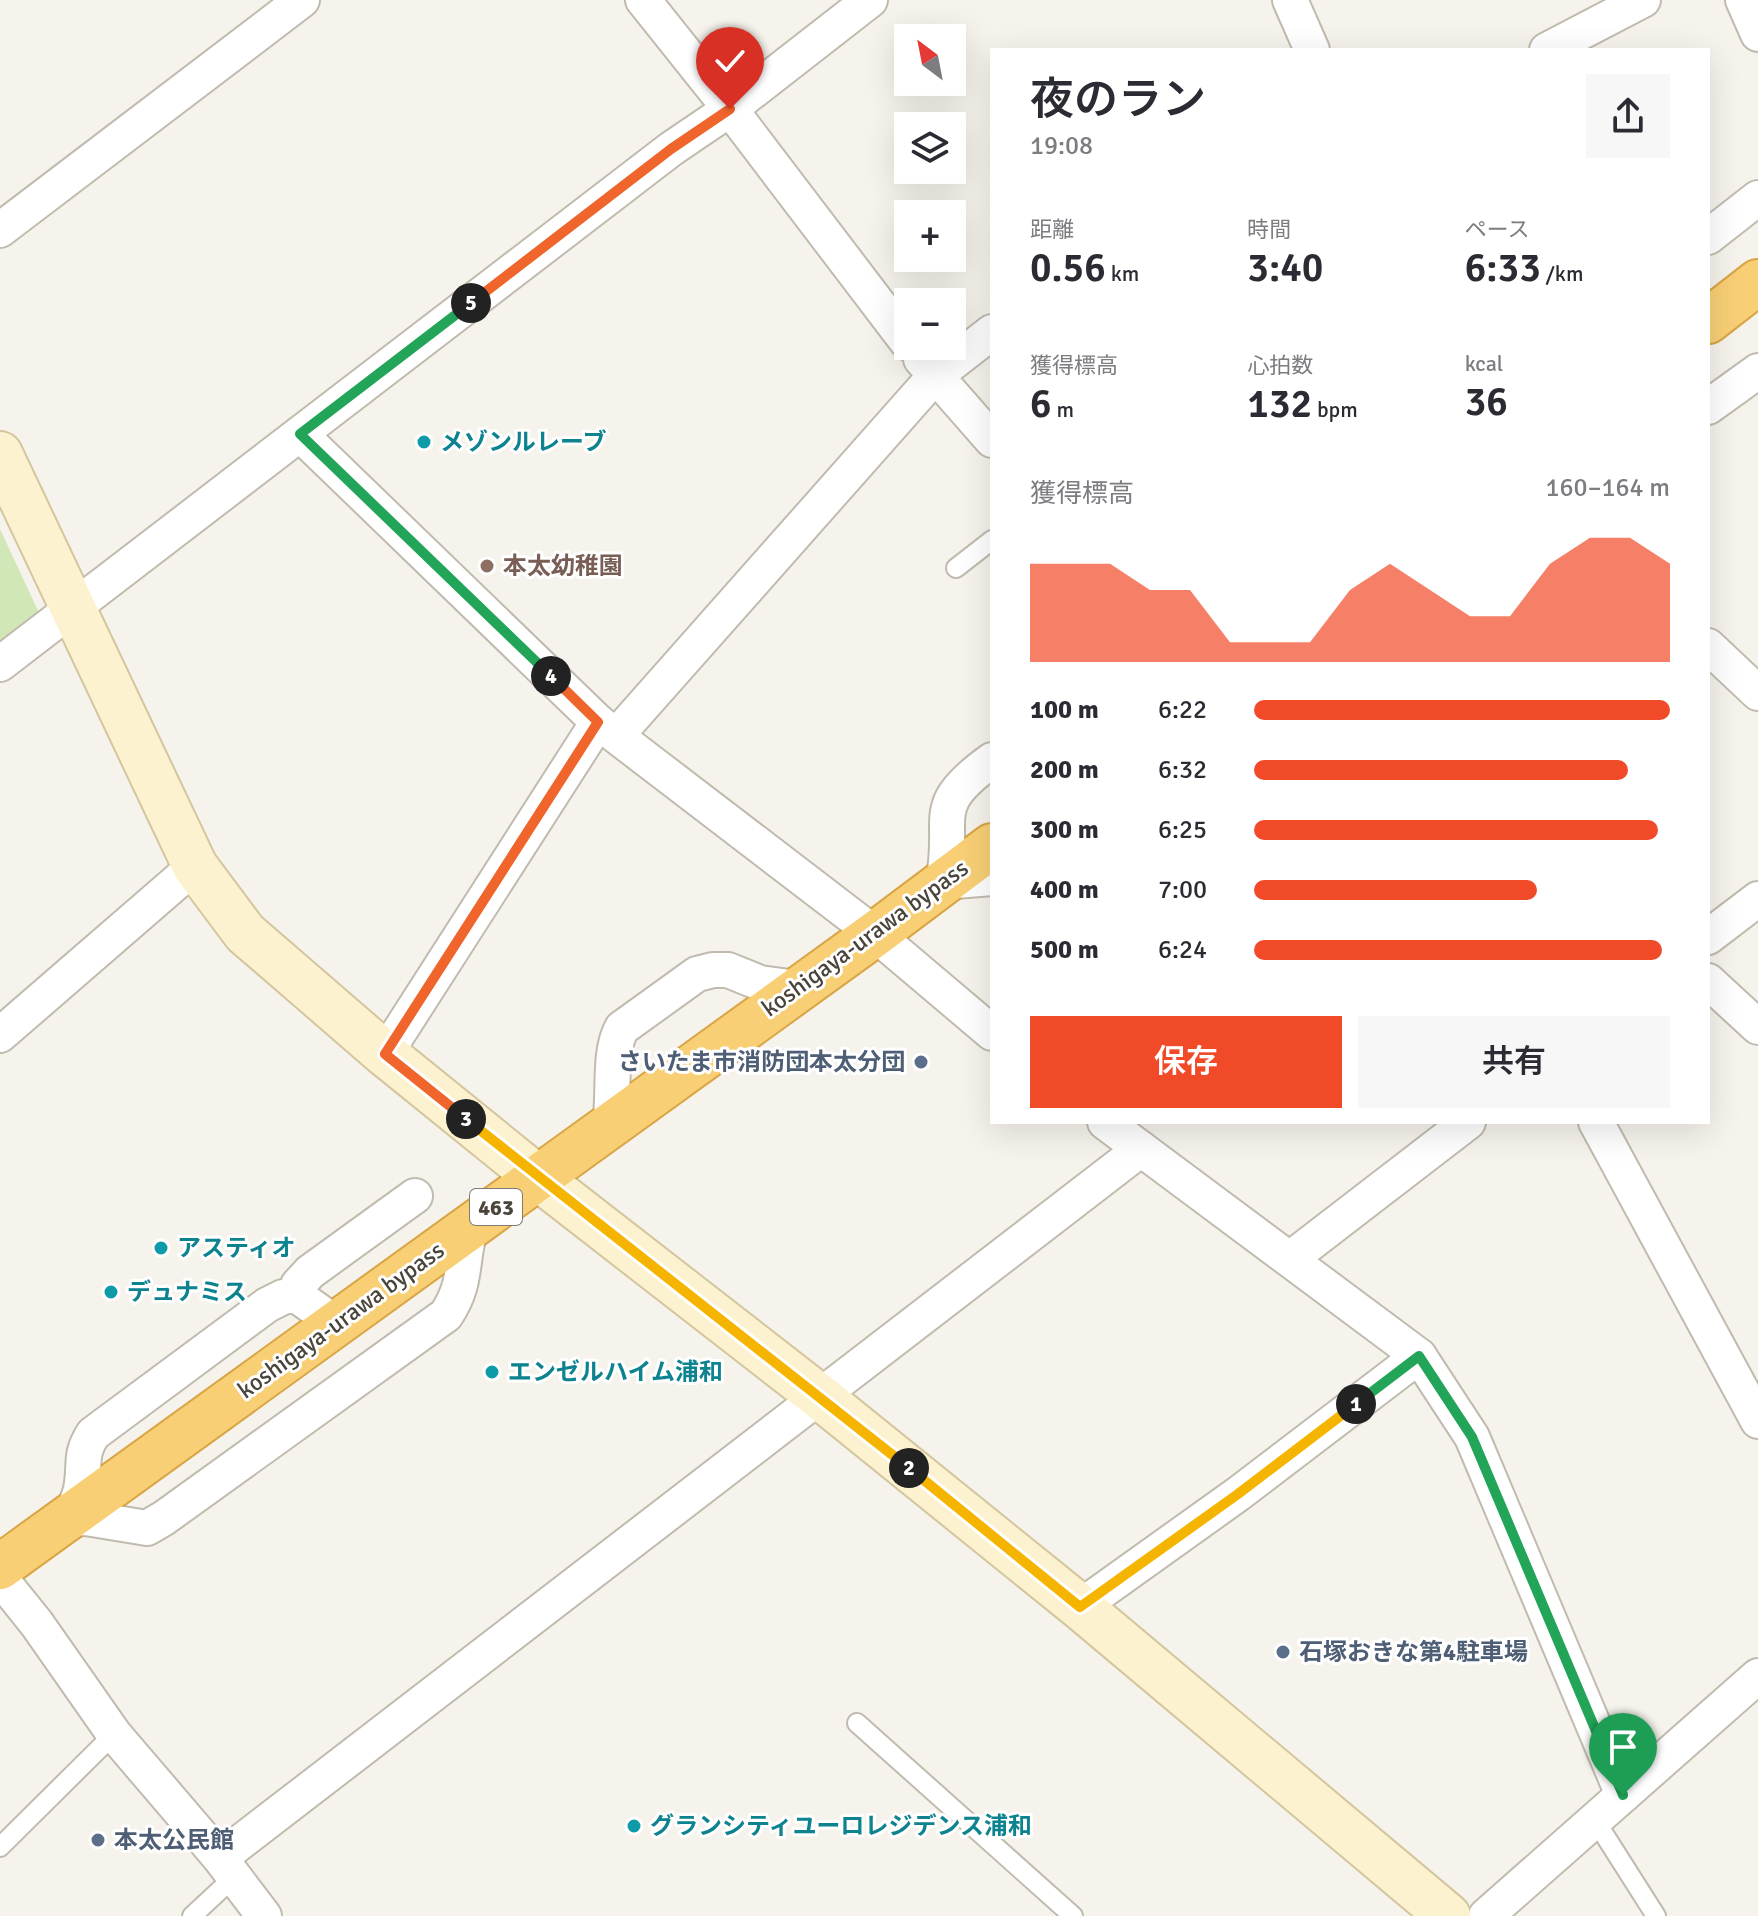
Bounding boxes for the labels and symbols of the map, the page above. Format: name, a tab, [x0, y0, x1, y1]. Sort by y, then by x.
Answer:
north arrow	[894, 24, 966, 96]
pin	[696, 27, 764, 109]
pin: 5	[451, 283, 491, 323]
place label: メゾンルレーブ	[440, 427, 607, 457]
marker: メゾンルレーブ	[415, 433, 433, 451]
place label: 本太幼稚園	[503, 551, 623, 581]
marker: 本太幼稚園	[478, 557, 496, 575]
pin: 4	[531, 656, 571, 696]
street label: koshigaya-urawa bypass	[756, 853, 974, 1023]
place label: さいたま市消防団本太分団	[618, 1047, 905, 1077]
marker: さいたま市消防団本太分団	[912, 1053, 930, 1071]
pin: 3	[446, 1099, 486, 1139]
road number: 463	[470, 1189, 522, 1225]
place label: アスティオ	[177, 1233, 296, 1263]
street label: koshigaya-urawa bypass	[232, 1235, 450, 1405]
marker: アスティオ	[152, 1239, 170, 1257]
place label: デュナミス	[127, 1277, 247, 1307]
marker: デュナミス	[102, 1283, 120, 1301]
place label: エンゼルハイム浦和	[508, 1357, 723, 1387]
marker: エンゼルハイム浦和	[483, 1363, 501, 1381]
pin: 1	[1336, 1384, 1376, 1424]
pin: 2	[889, 1448, 929, 1488]
place label: 石塚おきな第4駐車場	[1299, 1637, 1528, 1667]
marker: 石塚おきな第4駐車場	[1274, 1643, 1292, 1661]
pin	[1589, 1713, 1657, 1795]
place label: グランシティユーロレジデンス浦和	[650, 1811, 1032, 1841]
marker: グランシティユーロレジデンス浦和	[625, 1817, 643, 1835]
place label: 本太公民館	[114, 1825, 234, 1855]
marker: 本太公民館	[89, 1831, 107, 1849]

